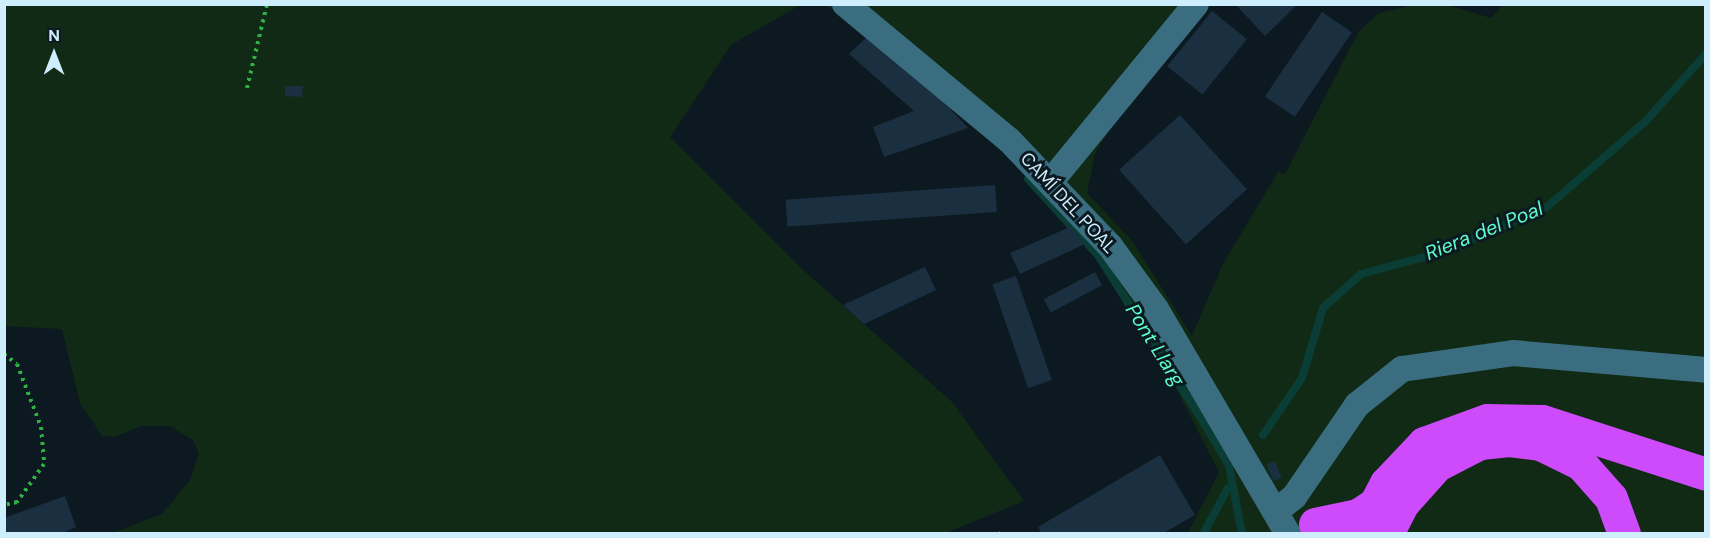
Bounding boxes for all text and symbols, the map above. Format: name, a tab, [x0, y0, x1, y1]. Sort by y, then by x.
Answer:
north arrow	[24, 24, 84, 84]
text: N	[48, 25, 60, 46]
street label: CAMÍ DEL POAL	[1016, 148, 1120, 258]
water label: Riera del Poal	[1422, 196, 1546, 266]
water label: Pont Llarg	[1120, 299, 1190, 391]

